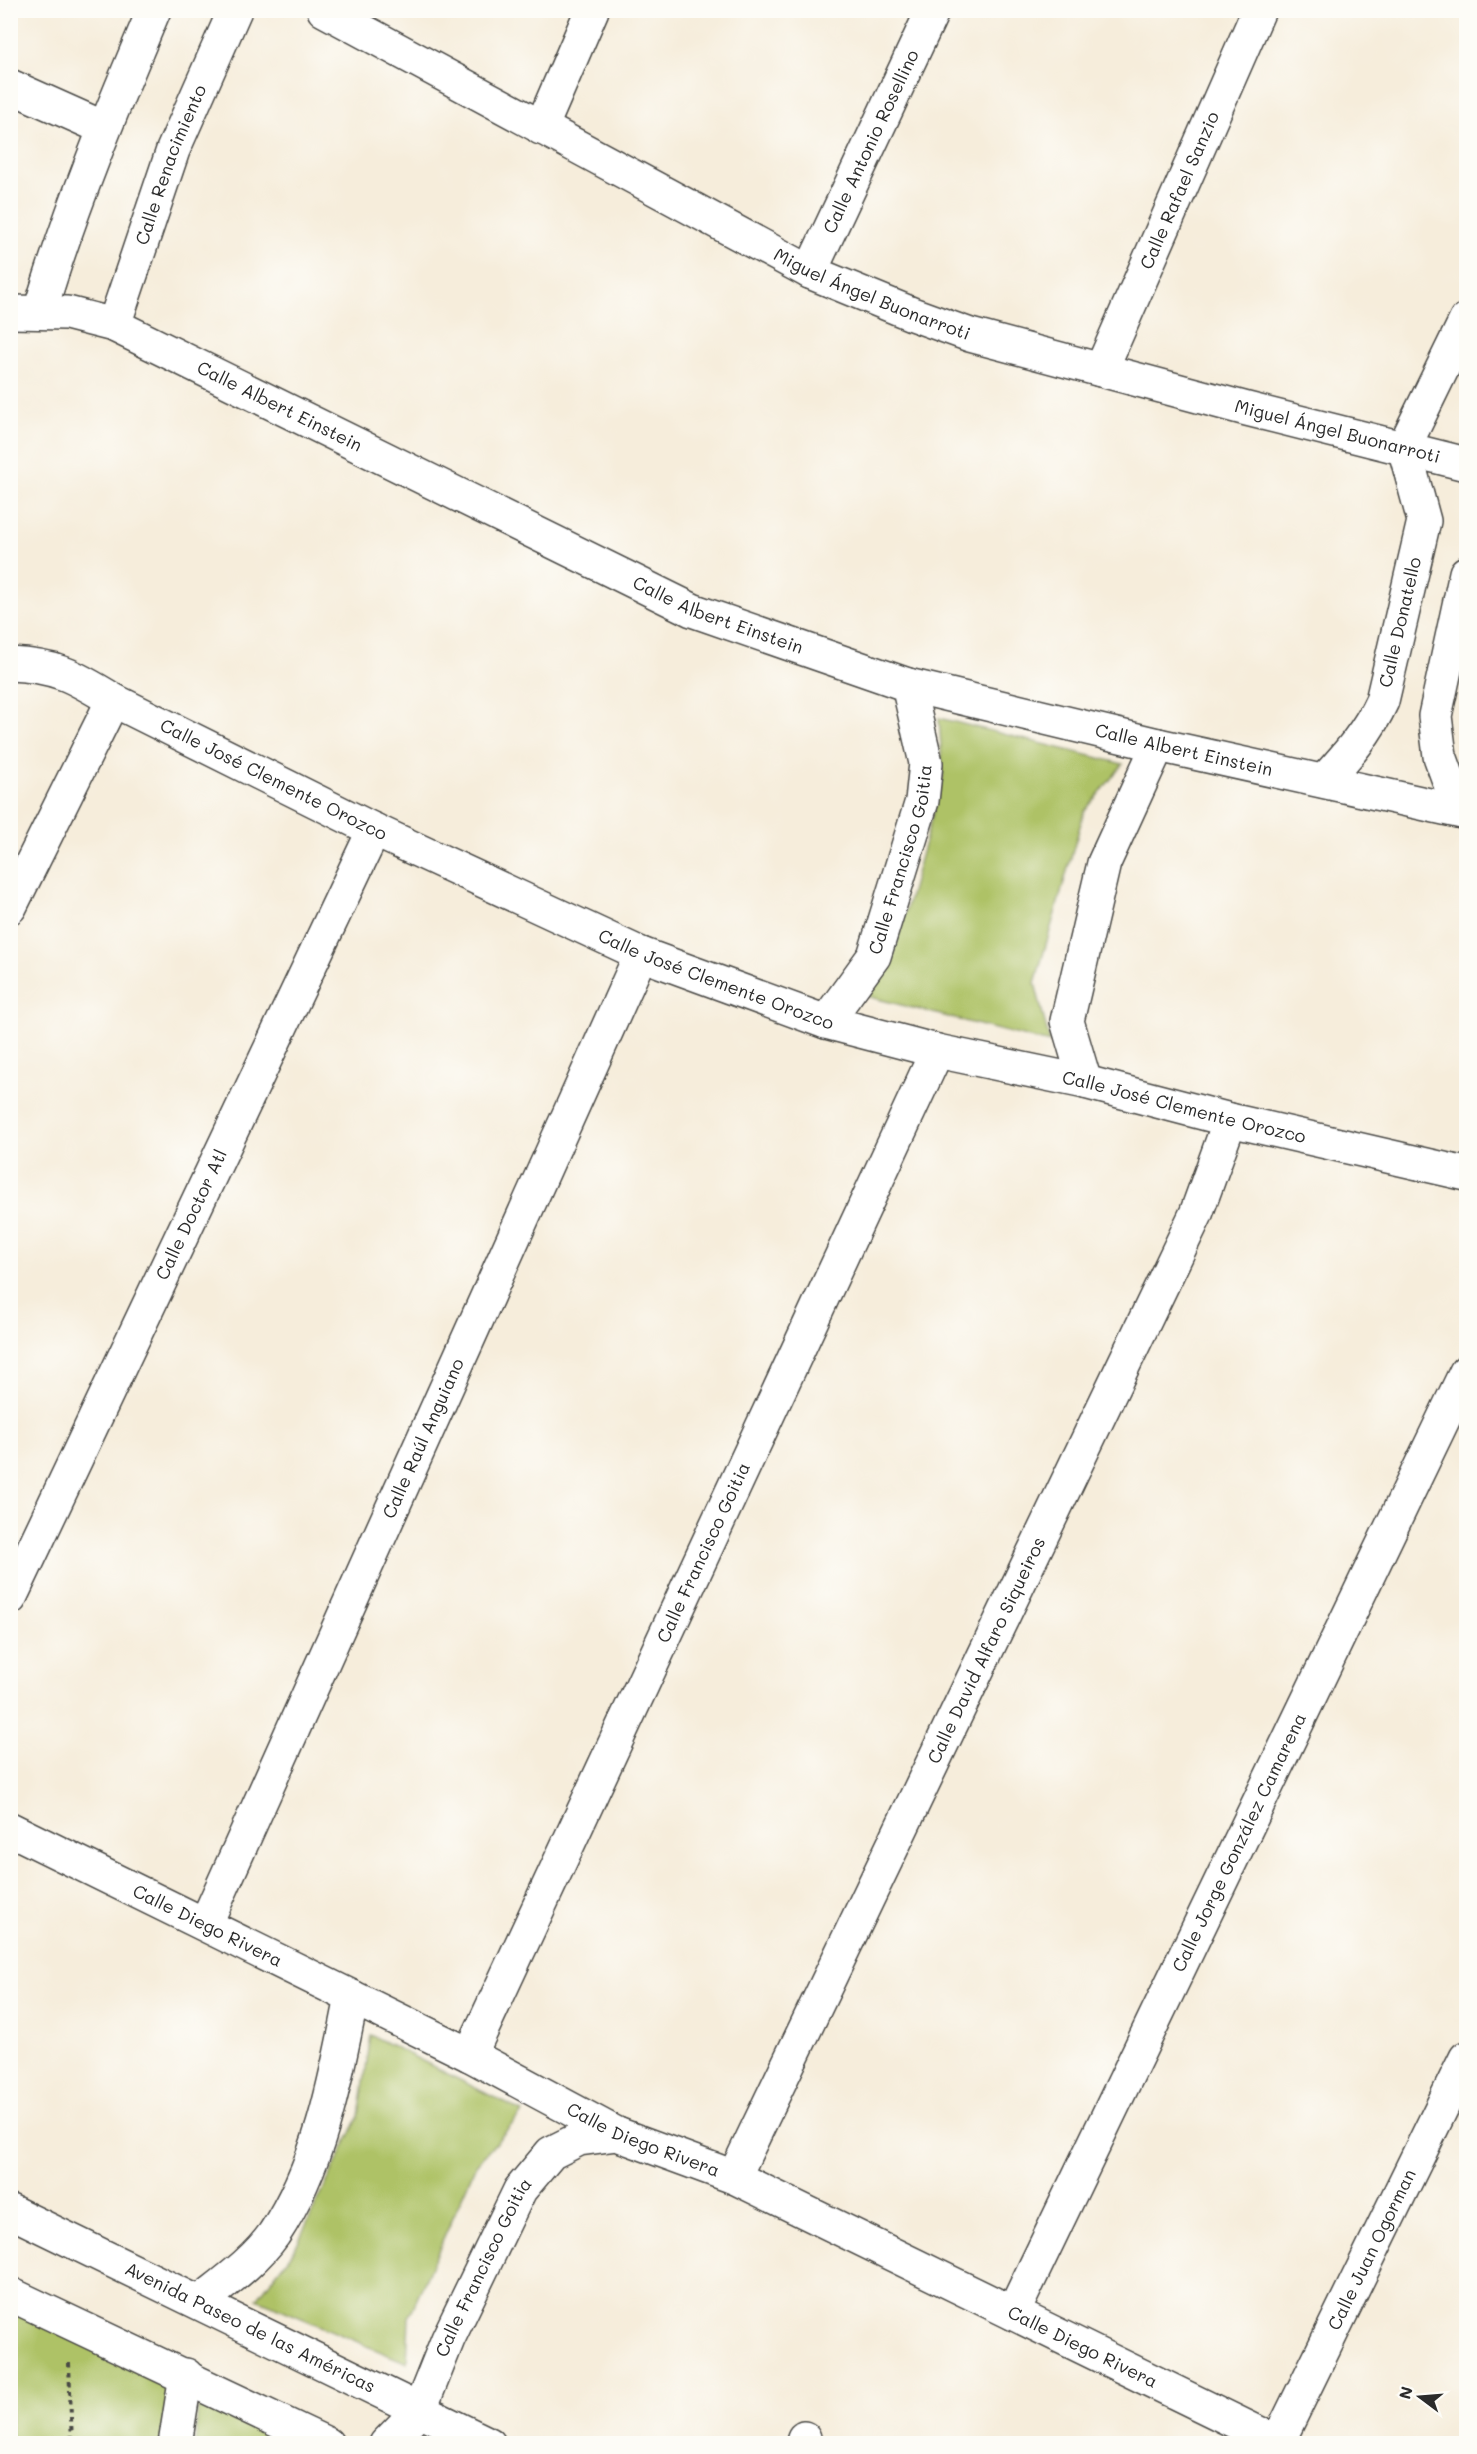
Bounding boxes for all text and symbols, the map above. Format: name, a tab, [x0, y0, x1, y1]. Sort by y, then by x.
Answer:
street label: Calle Antonio Rosellino	[817, 45, 924, 237]
street label: Calle Renacimiento	[129, 80, 212, 248]
street label: Calle Rafael Sanzio	[1134, 107, 1224, 273]
street label: Miguel Ángel Buonarroti	[770, 242, 974, 345]
street label: Calle Albert Einstein	[193, 355, 367, 457]
street label: Miguel Ángel Buonarroti	[1232, 393, 1443, 468]
street label: Calle Donatello	[1373, 554, 1426, 690]
street label: Calle Albert Einstein	[629, 570, 807, 659]
street label: Calle José Clemente Orozco	[156, 712, 391, 846]
street label: Calle Albert Einstein	[1093, 717, 1275, 781]
street label: Calle Francisco Goitia	[862, 763, 937, 957]
street label: Calle José Clemente Orozco	[595, 923, 837, 1035]
street label: Calle José Clemente Orozco	[1060, 1065, 1309, 1148]
street label: Calle Doctor Atl	[149, 1145, 232, 1284]
street label: Calle Raúl Anguiano	[376, 1354, 469, 1522]
street label: Calle Francisco Goitia	[650, 1458, 755, 1646]
street label: Calle David Alfaro Siqueiros	[921, 1533, 1050, 1767]
street label: Calle Jorge González Camarena	[1166, 1709, 1311, 1976]
street label: Calle Diego Rivera	[129, 1878, 287, 1972]
street label: Calle Diego Rivera	[563, 2096, 723, 2182]
street label: Calle Juan Ogorman	[1322, 2165, 1421, 2334]
street label: Calle Francisco Goitia	[429, 2172, 537, 2360]
street label: Avenida Paseo de las Américas	[121, 2256, 380, 2398]
street label: Calle Diego Rivera	[1004, 2300, 1162, 2393]
north arrow	[1390, 2367, 1450, 2427]
text: N	[1393, 2384, 1417, 2401]

